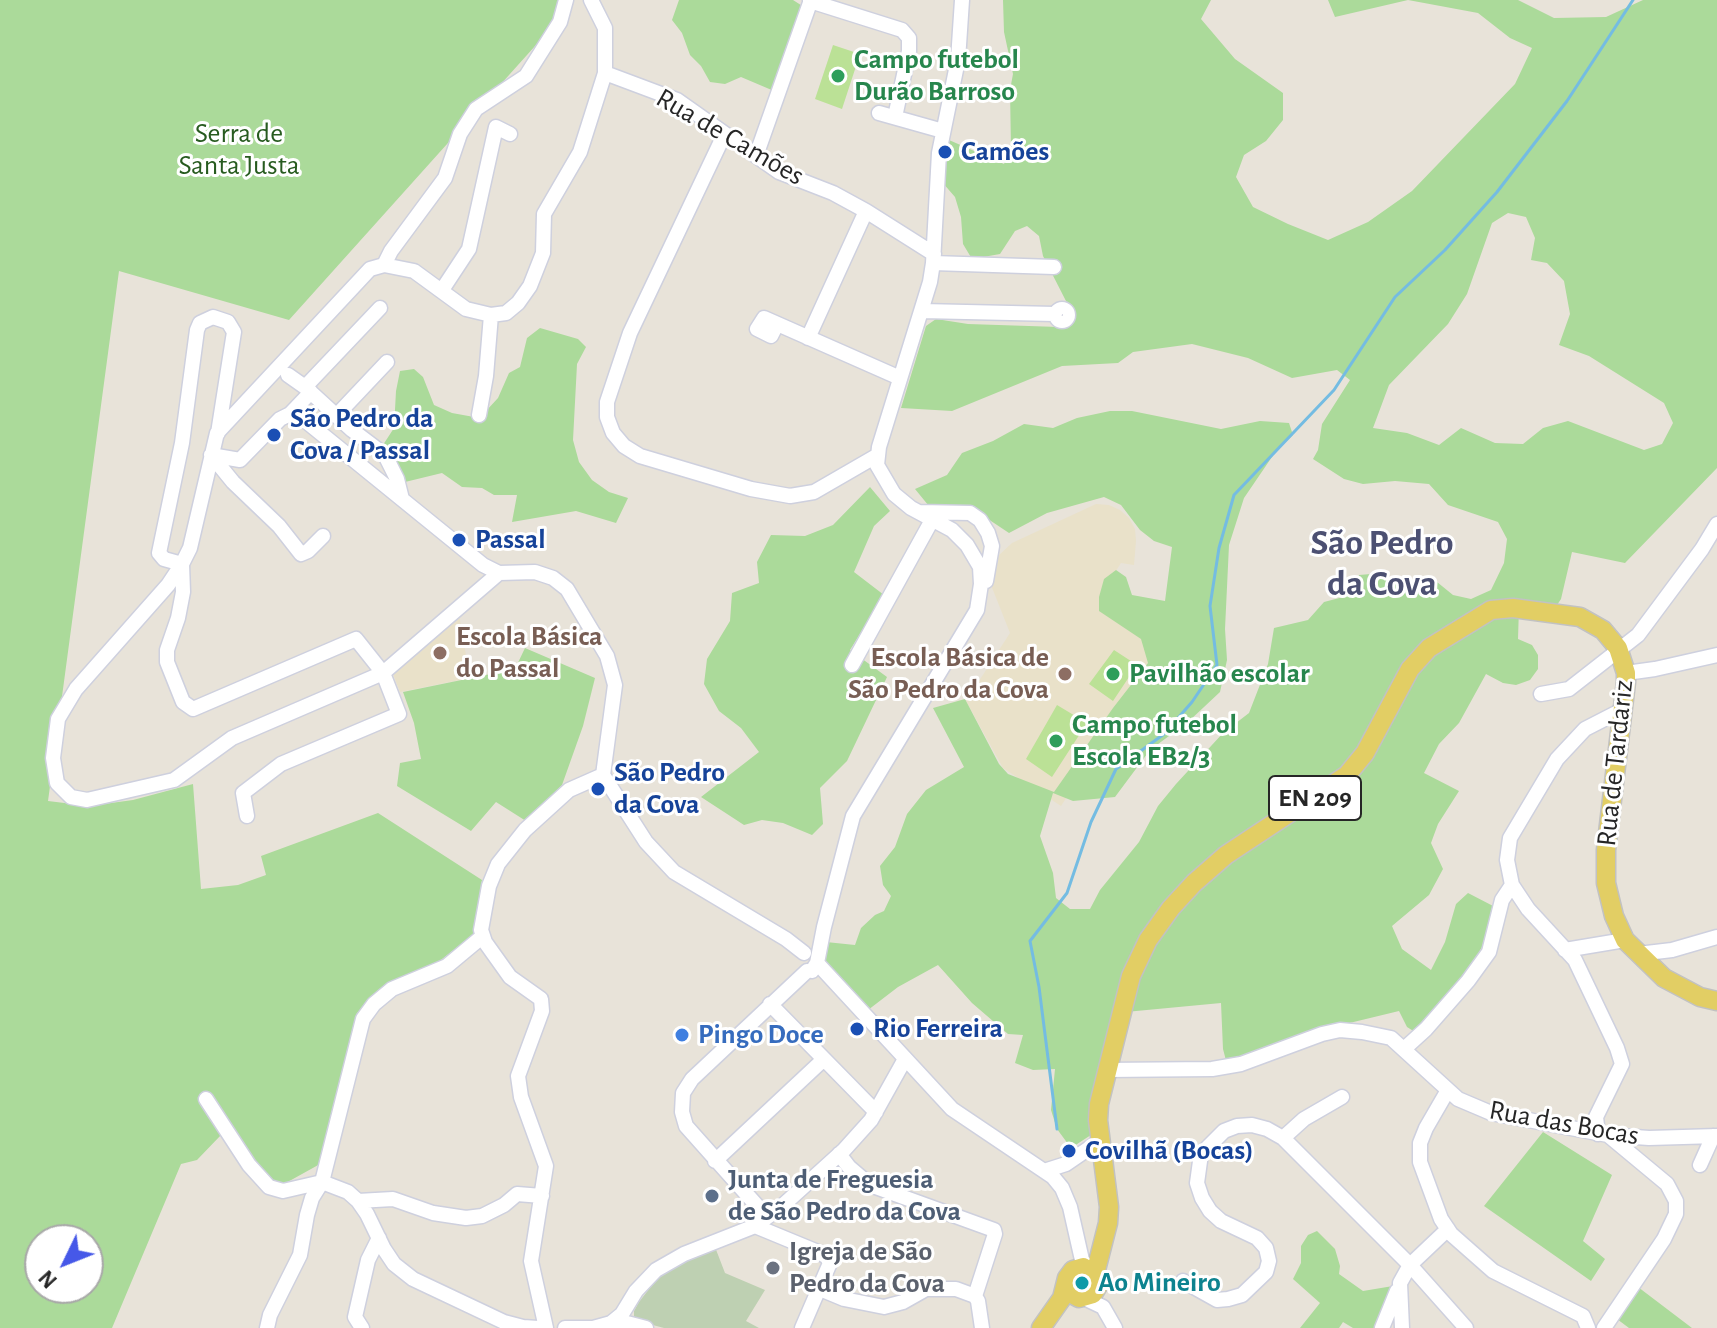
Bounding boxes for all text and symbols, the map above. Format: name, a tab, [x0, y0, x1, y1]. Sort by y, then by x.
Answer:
place label: Campo futebol Durão Barroso	[854, 43, 1019, 109]
marker: Campo futebol Durão Barroso	[829, 67, 847, 85]
street label: Rua de Camões	[650, 81, 810, 193]
park label: Serra de Santa Justa	[178, 117, 300, 183]
place label: Camões	[961, 135, 1049, 169]
marker: Camões	[936, 143, 954, 161]
place label: São Pedro da Cova / Passal	[290, 402, 434, 468]
marker: São Pedro da Cova / Passal	[265, 426, 283, 444]
district label: São Pedro da Cova	[1311, 521, 1453, 606]
place label: Passal	[475, 523, 546, 557]
marker: Passal	[450, 531, 468, 549]
place label: Escola Básica do Passal	[456, 620, 602, 686]
place label: Escola Básica de São Pedro da Cova	[848, 641, 1049, 707]
marker: Escola Básica do Passal	[431, 644, 449, 662]
place label: Pavilhão escolar	[1129, 657, 1310, 691]
marker: Escola Básica de São Pedro da Cova	[1056, 665, 1074, 683]
marker: Pavilhão escolar	[1104, 665, 1122, 683]
street label: Rua de Tardariz	[1590, 678, 1640, 848]
place label: Campo futebol Escola EB2/3	[1072, 708, 1237, 774]
marker: Campo futebol Escola EB2/3	[1047, 732, 1065, 750]
place label: São Pedro da Cova	[614, 756, 725, 822]
road number: EN 209	[1269, 776, 1361, 820]
marker: São Pedro da Cova	[589, 780, 607, 798]
place label: Rio Ferreira	[873, 1012, 1003, 1046]
place label: Pingo Doce	[698, 1018, 824, 1052]
marker: Rio Ferreira	[848, 1020, 866, 1038]
marker: Pingo Doce	[673, 1026, 691, 1044]
street label: Rua das Bocas	[1486, 1093, 1642, 1153]
place label: Covilhã (Bocas)	[1085, 1134, 1254, 1168]
marker: Covilhã (Bocas)	[1060, 1142, 1078, 1160]
place label: Junta de Freguesia de São Pedro da Cova	[728, 1163, 961, 1229]
marker: Junta de Freguesia de São Pedro da Cova	[703, 1187, 721, 1205]
north arrow	[24, 1224, 104, 1304]
place label: Igreja de São Pedro da Cova	[789, 1235, 945, 1301]
marker: Igreja de São Pedro da Cova	[764, 1259, 782, 1277]
text: N	[35, 1266, 61, 1292]
place label: Ao Mineiro	[1098, 1266, 1221, 1300]
marker: Ao Mineiro	[1073, 1274, 1091, 1292]

